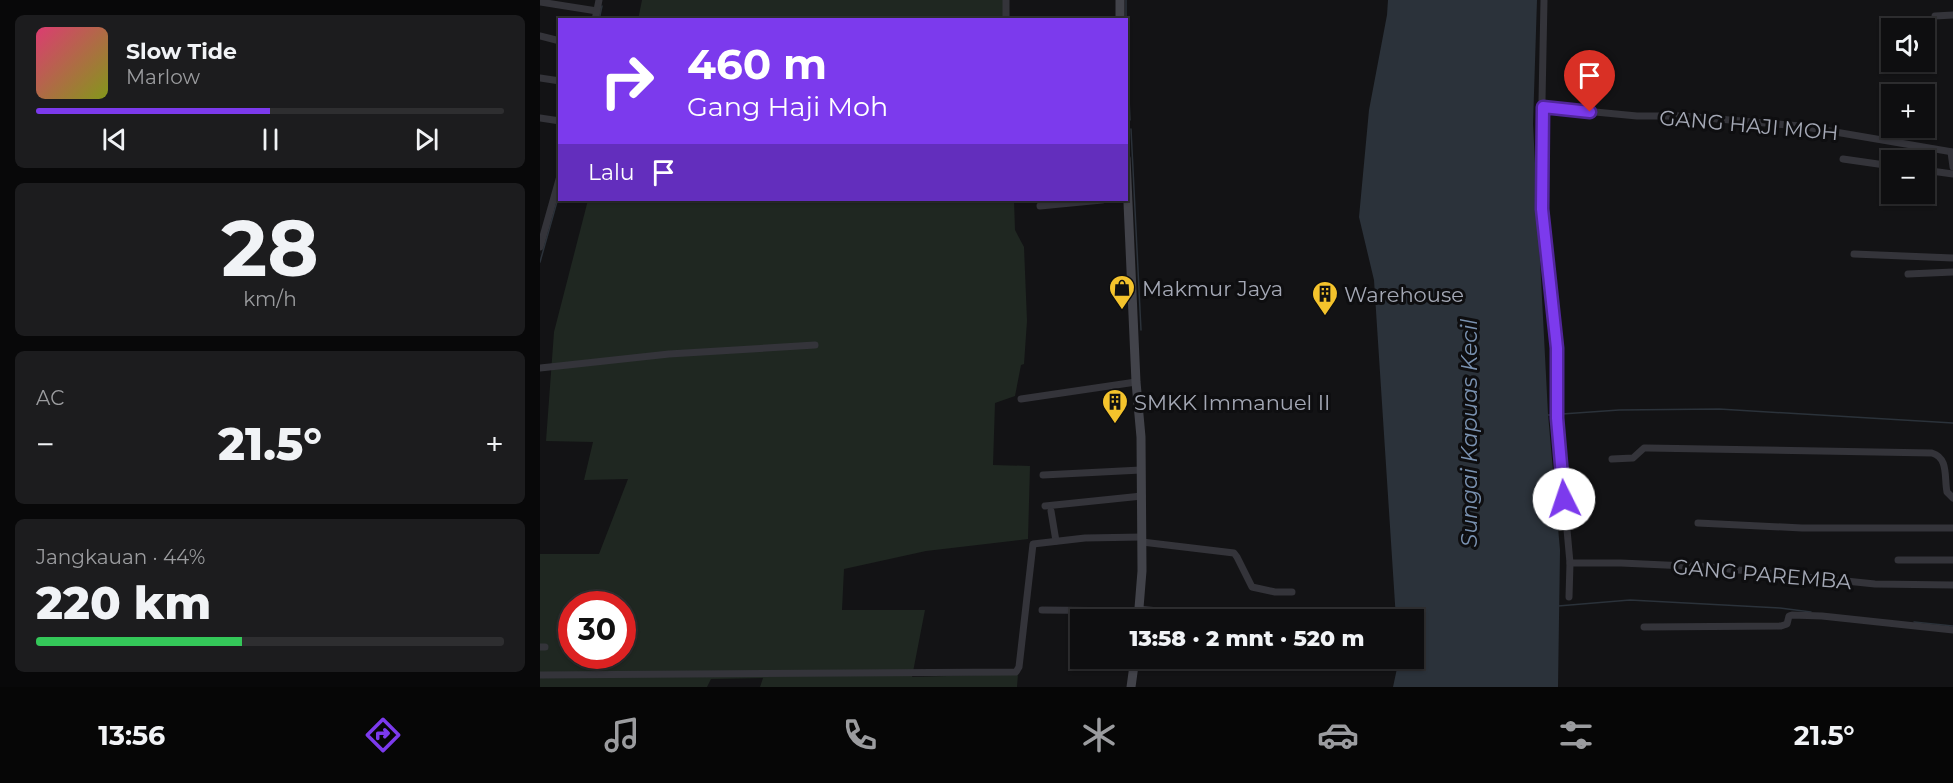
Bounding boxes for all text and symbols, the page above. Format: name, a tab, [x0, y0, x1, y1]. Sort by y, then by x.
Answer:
map controls	[1881, 18, 1935, 204]
button: sound	[1881, 18, 1935, 72]
text: Slow Tide	[126, 38, 237, 65]
text: 460 m	[687, 38, 827, 90]
icon: right	[588, 42, 666, 120]
pin	[1564, 50, 1615, 112]
icon: arrive	[1573, 59, 1606, 92]
text: Marlow	[126, 65, 200, 89]
button: +	[1881, 84, 1935, 138]
text: Gang Haji Moh	[687, 90, 888, 123]
street label: GANG HAJI MOH	[1658, 105, 1840, 145]
icon: previous	[98, 123, 131, 156]
icon: pause	[254, 123, 287, 156]
icon: next	[410, 123, 443, 156]
button: −	[1881, 150, 1935, 204]
icon: arrive	[647, 156, 680, 189]
text: Lalu	[588, 159, 635, 186]
text: 28	[221, 200, 319, 296]
shop icon: Makmur Jaya	[1107, 273, 1137, 311]
place label: Makmur Jaya	[1142, 276, 1283, 301]
building icon: Warehouse	[1310, 279, 1340, 317]
place label: Warehouse	[1344, 282, 1464, 307]
text: km/h	[243, 287, 297, 311]
water label: Sungai Kapuas Kecil	[1456, 319, 1483, 547]
text: AC	[36, 386, 64, 410]
building icon: SMKK Immanuel II	[1100, 387, 1130, 425]
place label: SMKK Immanuel II	[1134, 390, 1330, 415]
text: 21.5°	[218, 416, 322, 471]
text: −	[36, 424, 55, 464]
text: +	[485, 424, 504, 464]
position arrow	[1532, 467, 1596, 531]
text: Jangkauan · 44%	[36, 545, 205, 569]
street label: GANG PAREMBA	[1672, 554, 1853, 594]
text: 220 km	[36, 575, 211, 630]
speed limit sign: 30	[558, 591, 636, 669]
text: 13:58 · 2 mnt · 520 m	[1130, 625, 1364, 652]
icon: directions	[362, 714, 404, 756]
icon: music	[601, 714, 643, 756]
icon: phone	[839, 714, 881, 756]
icon: climate	[1078, 714, 1120, 756]
icon: car	[1317, 714, 1359, 756]
icon: filters	[1555, 714, 1597, 756]
text: 13:56	[98, 719, 165, 752]
text: 21.5°	[1794, 719, 1855, 752]

